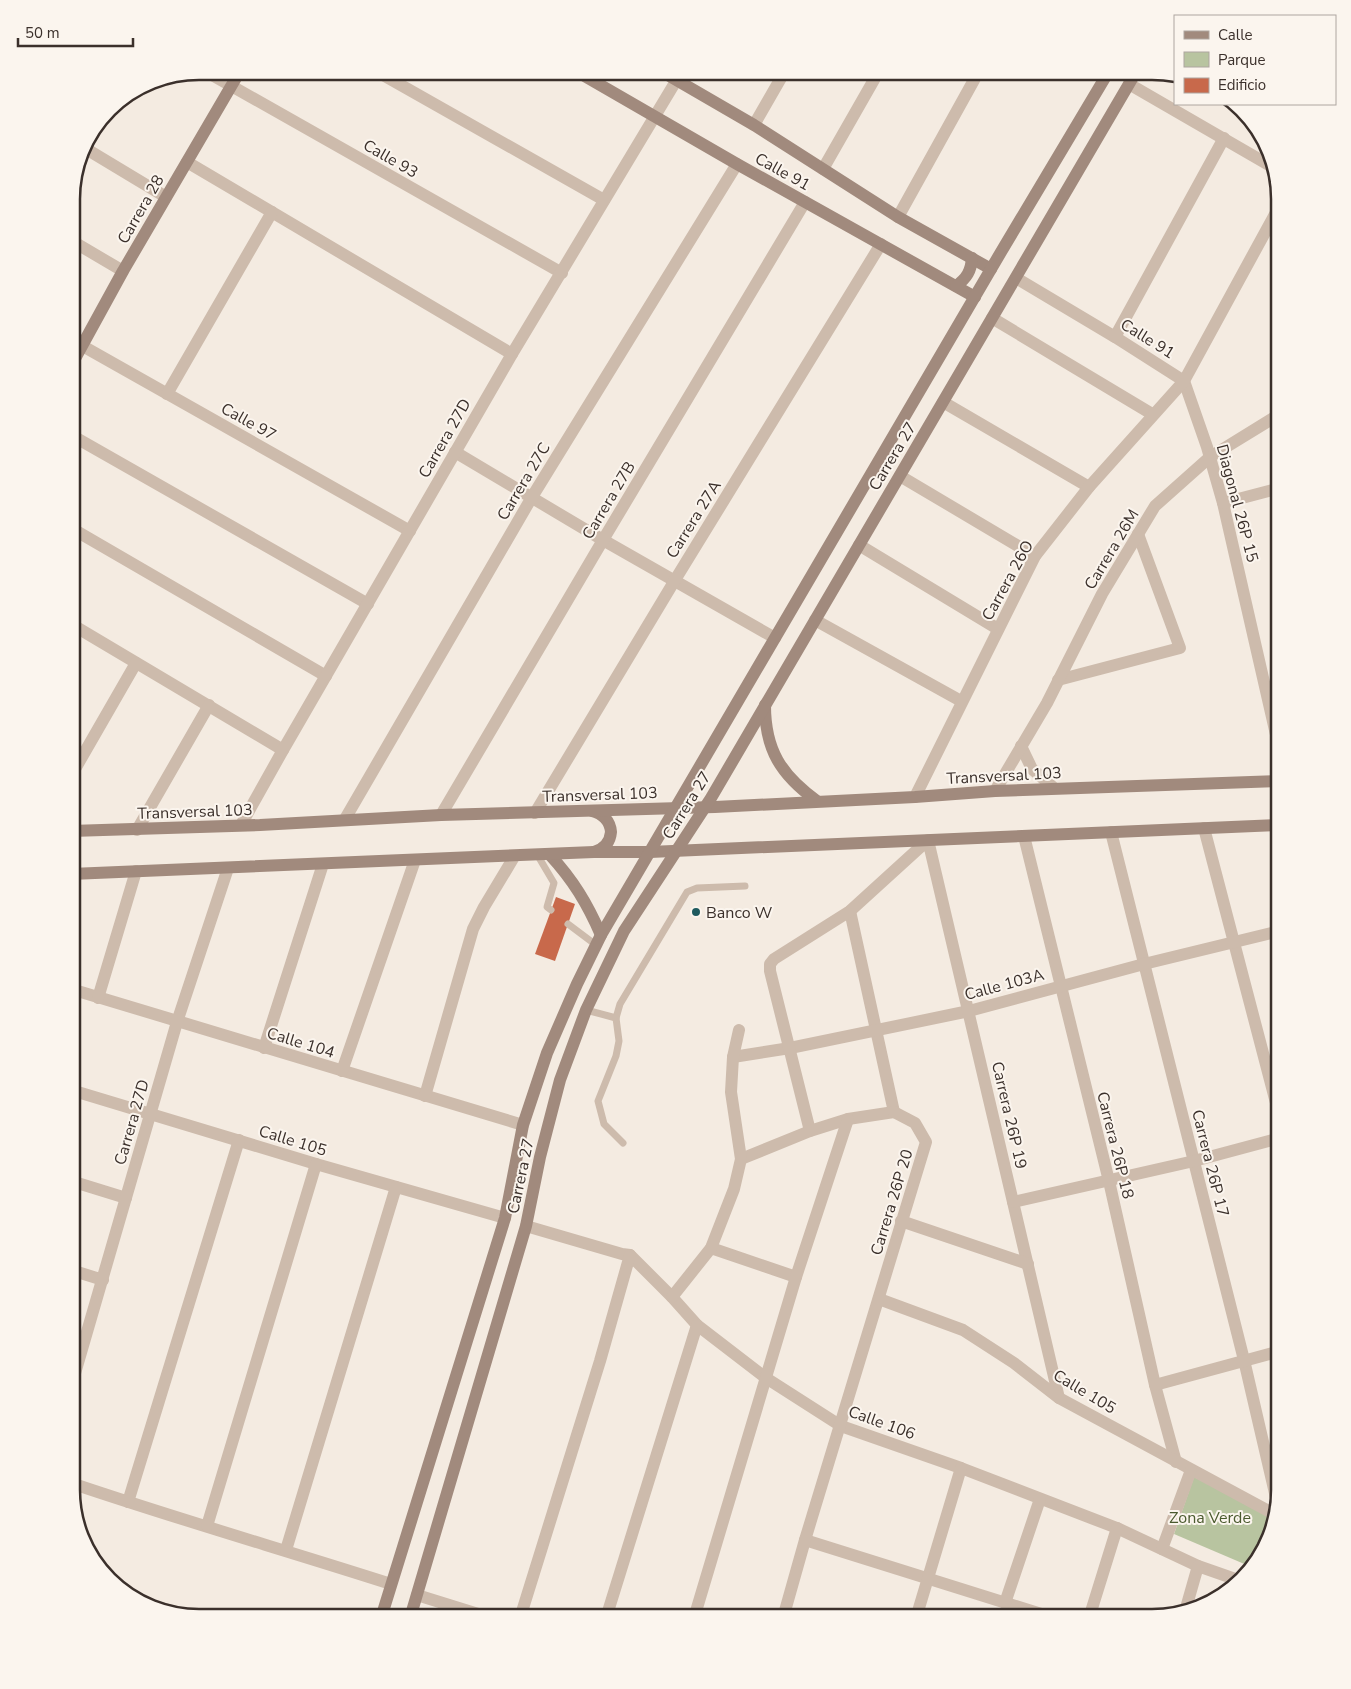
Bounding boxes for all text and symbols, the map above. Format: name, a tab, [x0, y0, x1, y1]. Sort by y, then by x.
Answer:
scale bar	[18, 15, 132, 47]
legend	[1174, 15, 1336, 105]
text: 50 m	[25, 23, 60, 43]
text: Calle	[1218, 25, 1253, 45]
text: Parque	[1218, 50, 1266, 70]
text: Edificio	[1218, 75, 1266, 95]
street label: Calle 93	[359, 134, 422, 183]
street label: Calle 91	[751, 148, 814, 196]
street label: Carrera 28	[112, 171, 169, 248]
street label: Calle 91	[1116, 314, 1179, 364]
street label: Carrera 27D	[413, 395, 476, 482]
street label: Calle 97	[217, 398, 280, 446]
street label: Carrera 27	[864, 418, 922, 495]
street label: Carrera 27C	[492, 438, 556, 524]
street label: Diagonal 26P 15	[1211, 442, 1263, 565]
street label: Carrera 27B	[577, 458, 641, 544]
street label: Carrera 27A	[661, 476, 727, 563]
street label: Carrera 26M	[1079, 505, 1144, 594]
street label: Carrera 26O	[977, 536, 1039, 625]
street label: Transversal 103	[946, 762, 1062, 790]
street label: Carrera 27	[657, 767, 716, 844]
street label: Transversal 103	[542, 782, 658, 808]
street label: Transversal 103	[137, 799, 253, 825]
place label: Banco W	[706, 902, 773, 924]
marker: Banco W	[690, 906, 702, 918]
street label: Calle 103A	[962, 964, 1047, 1006]
street label: Calle 104	[264, 1022, 338, 1064]
street label: Carrera 26P 19	[986, 1059, 1032, 1171]
street label: Carrera 27D	[109, 1077, 155, 1168]
street label: Carrera 26P 18	[1091, 1089, 1139, 1201]
street label: Carrera 26P 17	[1186, 1107, 1234, 1219]
street label: Calle 105	[256, 1120, 329, 1162]
street label: Carrera 27	[502, 1137, 540, 1216]
street label: Carrera 26P 20	[865, 1147, 919, 1258]
street label: Calle 105	[1049, 1364, 1120, 1419]
street label: Calle 106	[845, 1401, 918, 1445]
park label: Zona Verde	[1169, 1507, 1251, 1529]

